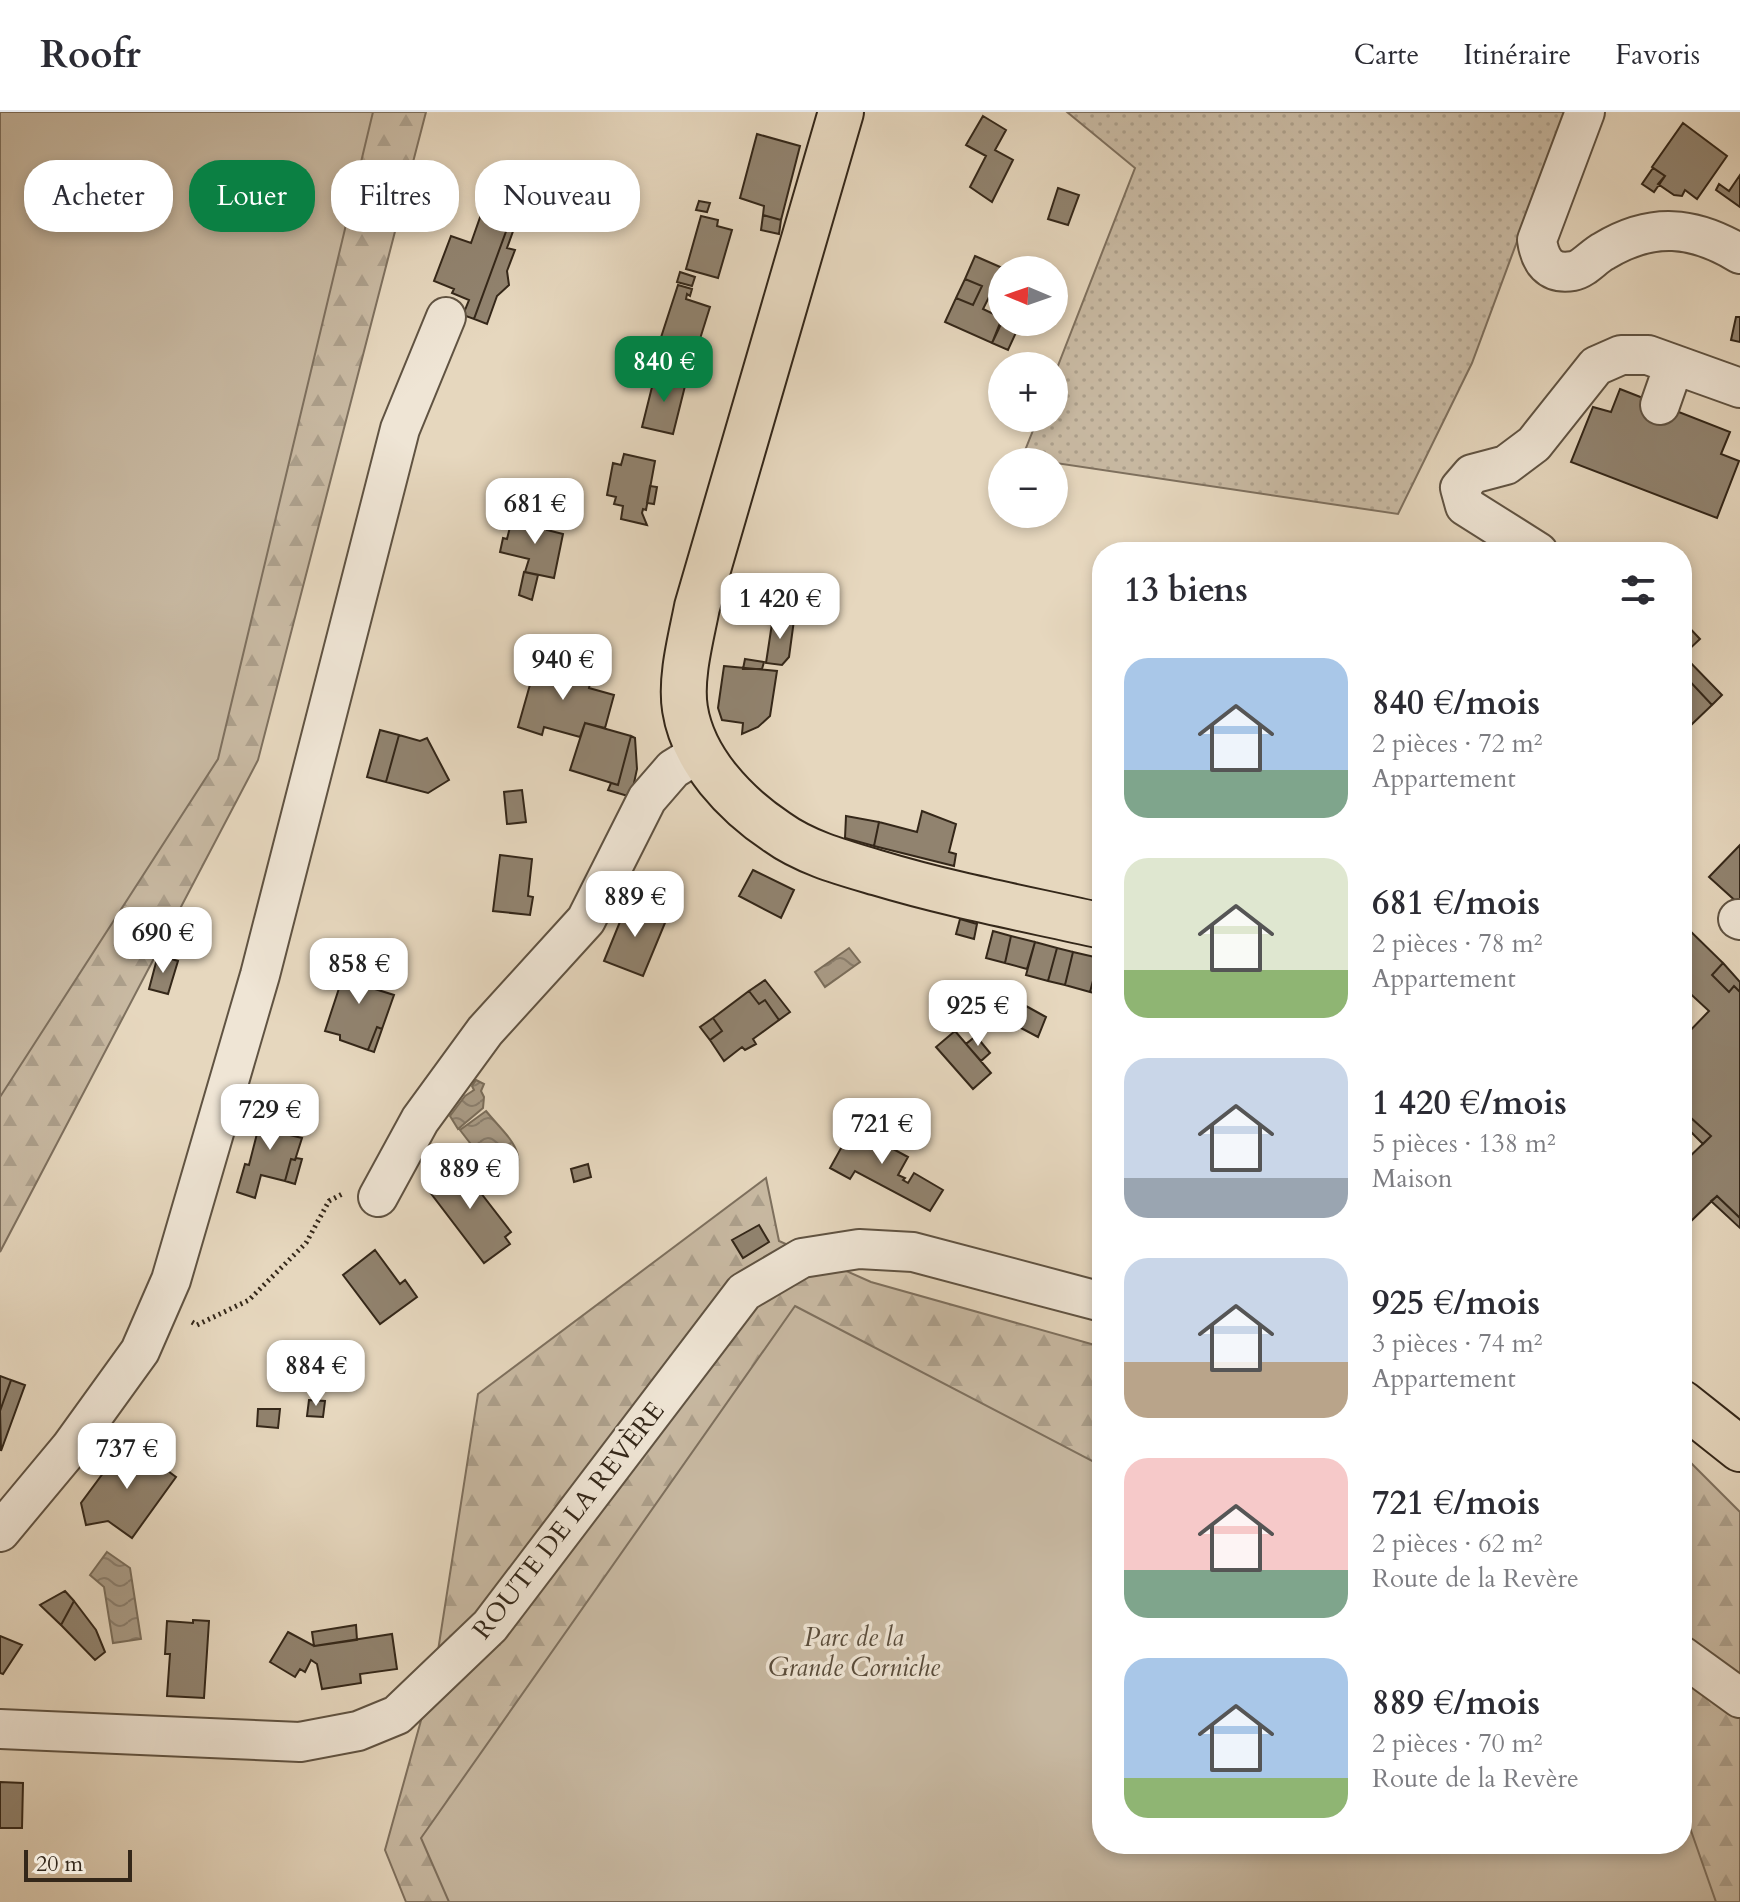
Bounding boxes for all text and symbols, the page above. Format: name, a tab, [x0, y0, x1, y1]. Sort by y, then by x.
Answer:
text: Roofr	[40, 29, 141, 81]
text: Carte	[1354, 36, 1419, 74]
text: Itinéraire	[1463, 36, 1571, 74]
text: Favoris	[1615, 36, 1700, 74]
chip: Acheter	[24, 160, 173, 232]
chip: Louer	[189, 160, 315, 232]
chip: Filtres	[331, 160, 459, 232]
chip: Nouveau	[475, 160, 640, 232]
north arrow	[988, 256, 1068, 336]
map controls	[988, 256, 1068, 528]
pin: 840 €	[608, 336, 720, 404]
text: 840 €	[633, 344, 695, 379]
button: +	[988, 352, 1068, 432]
button: −	[988, 448, 1068, 528]
pin: 681 €	[479, 478, 591, 546]
text: 681 €	[504, 486, 566, 521]
text: 13 biens	[1124, 567, 1248, 613]
icon: filters	[1616, 568, 1660, 612]
pin: 1 420 €	[706, 573, 854, 641]
text: 1 420 €	[739, 581, 821, 616]
pin: 940 €	[507, 634, 619, 702]
text: 940 €	[532, 642, 594, 677]
text: 840 €/mois	[1372, 680, 1540, 726]
icon: home	[1188, 690, 1284, 786]
text: 2 pièces · 72 m²	[1372, 726, 1543, 761]
text: Appartement	[1372, 761, 1516, 796]
pin: 889 €	[579, 871, 691, 939]
text: 889 €	[604, 879, 666, 914]
text: 681 €/mois	[1372, 880, 1540, 926]
icon: home	[1188, 890, 1284, 986]
pin: 690 €	[107, 907, 219, 975]
text: 690 €	[132, 915, 194, 950]
text: 2 pièces · 78 m²	[1372, 926, 1543, 961]
pin: 858 €	[303, 938, 415, 1006]
text: 858 €	[328, 946, 390, 981]
text: Appartement	[1372, 961, 1516, 996]
pin: 925 €	[922, 980, 1034, 1048]
text: 925 €	[947, 988, 1009, 1023]
text: 1 420 €/mois	[1372, 1080, 1567, 1126]
pin: 729 €	[214, 1084, 326, 1152]
icon: home	[1188, 1090, 1284, 1186]
text: 729 €	[239, 1092, 301, 1127]
pin: 721 €	[826, 1098, 938, 1166]
text: 721 €	[851, 1106, 913, 1141]
text: 5 pièces · 138 m²	[1372, 1126, 1556, 1161]
pin: 889 €	[414, 1143, 526, 1211]
text: 889 €	[439, 1151, 501, 1186]
text: Maison	[1372, 1161, 1453, 1196]
text: 925 €/mois	[1372, 1280, 1540, 1326]
icon: home	[1188, 1290, 1284, 1386]
text: 3 pièces · 74 m²	[1372, 1326, 1543, 1361]
pin: 884 €	[260, 1340, 372, 1408]
text: 884 €	[285, 1348, 347, 1383]
text: Appartement	[1372, 1361, 1516, 1396]
street label: ROUTE DE LA REVÈRE	[465, 1394, 672, 1646]
pin: 737 €	[71, 1423, 183, 1491]
text: 737 €	[96, 1431, 158, 1466]
text: 721 €/mois	[1372, 1480, 1540, 1526]
icon: home	[1188, 1490, 1284, 1586]
text: 2 pièces · 62 m²	[1372, 1526, 1543, 1561]
text: Route de la Revère	[1372, 1561, 1579, 1596]
park label: Parc de la Grande Corniche	[768, 1620, 941, 1685]
text: 889 €/mois	[1372, 1680, 1540, 1726]
icon: home	[1188, 1690, 1284, 1786]
text: 2 pièces · 70 m²	[1372, 1726, 1543, 1761]
text: Route de la Revère	[1372, 1761, 1579, 1796]
scale bar	[24, 1846, 132, 1882]
text: 20 m	[36, 1849, 83, 1879]

